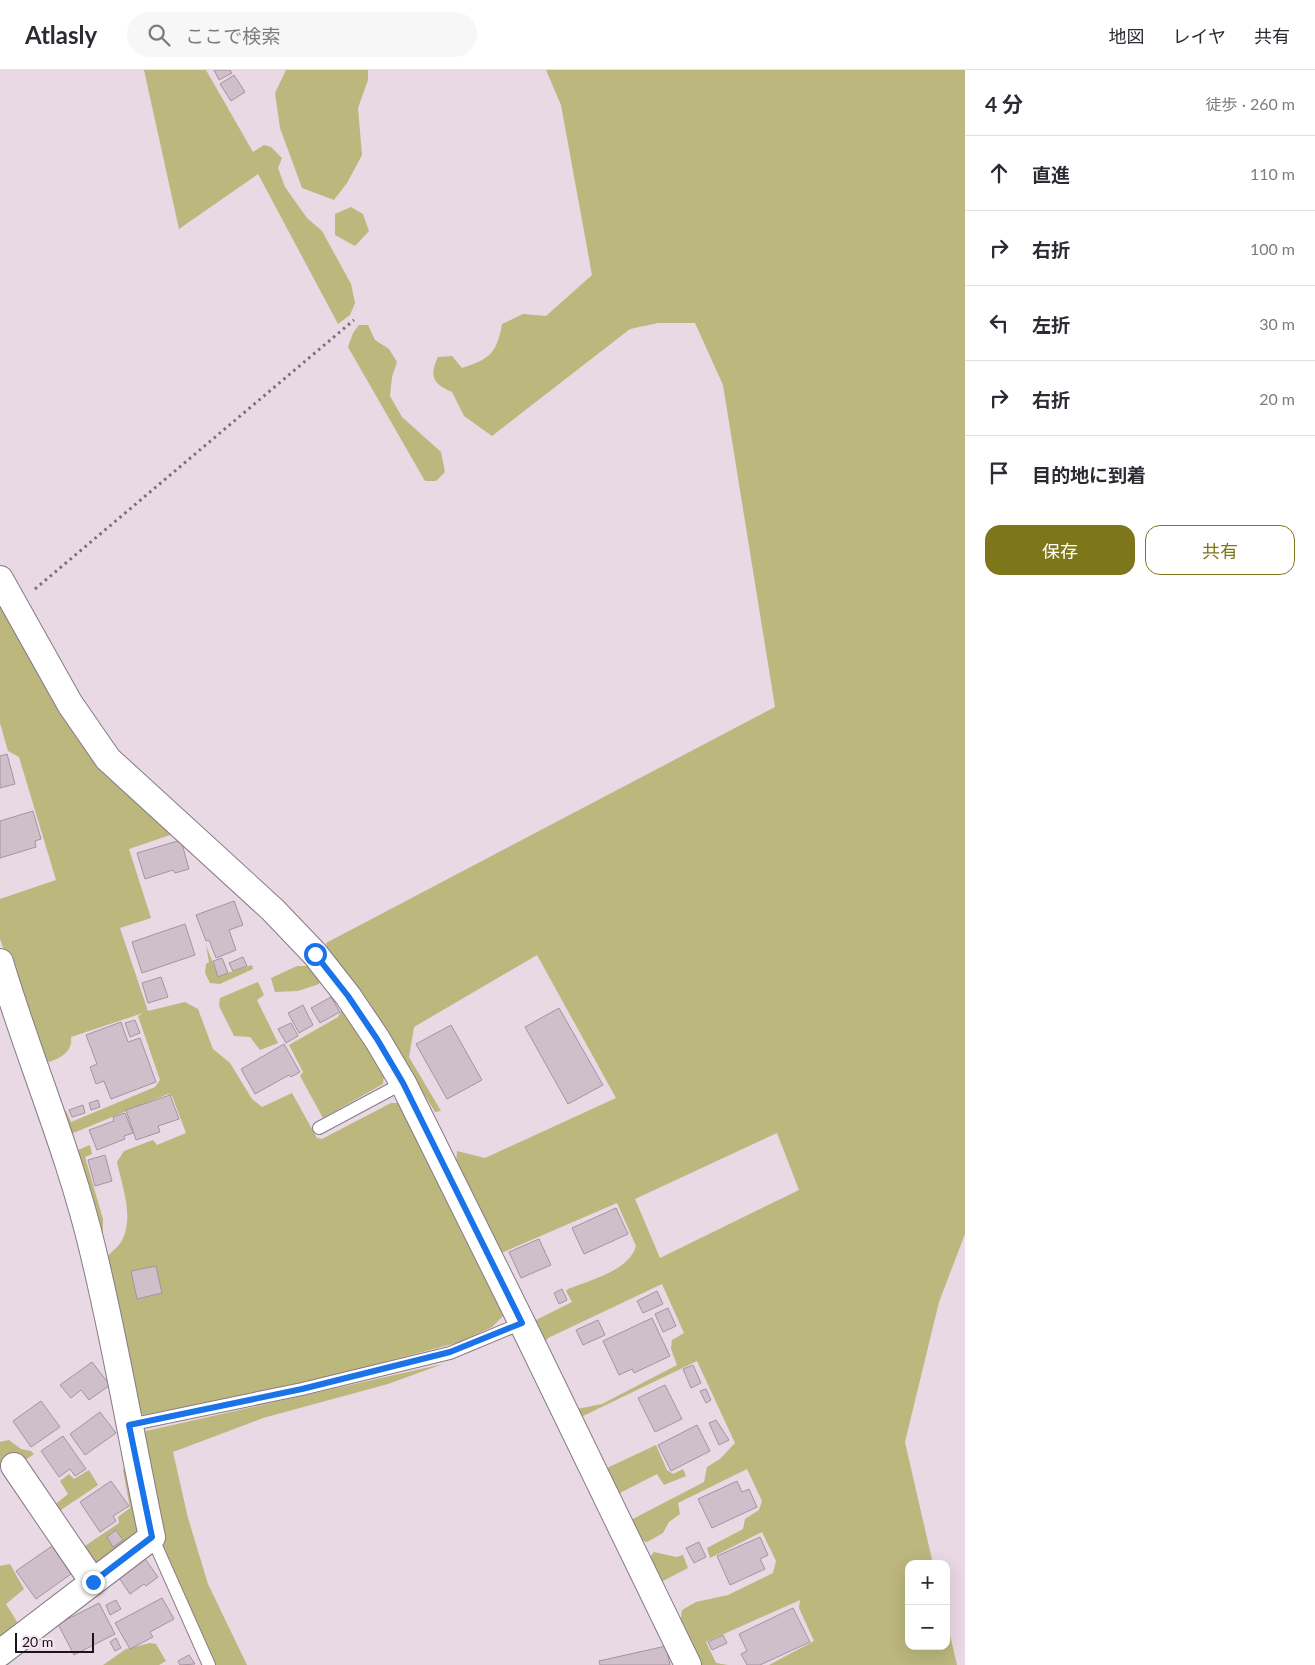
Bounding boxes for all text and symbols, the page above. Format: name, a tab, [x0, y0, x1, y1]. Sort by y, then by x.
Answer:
search box	[127, 12, 477, 57]
text: Atlasly	[25, 20, 97, 49]
icon: search	[145, 21, 173, 49]
text: ここで検索	[185, 24, 280, 47]
text: 地図	[1109, 25, 1145, 47]
text: レイヤ	[1173, 25, 1226, 47]
text: 共有	[1254, 25, 1290, 47]
text: 4 分	[985, 91, 1023, 116]
text: 徒歩 · 260 m	[1206, 94, 1295, 113]
icon: ahead	[985, 159, 1013, 187]
text: 直進	[1032, 163, 1070, 186]
text: 110 m	[1250, 164, 1295, 183]
icon: right	[985, 234, 1013, 262]
text: 右折	[1032, 238, 1070, 261]
text: 100 m	[1250, 239, 1295, 258]
icon: left	[985, 309, 1013, 337]
text: 左折	[1032, 313, 1070, 336]
text: 30 m	[1259, 314, 1295, 333]
icon: right	[985, 384, 1013, 412]
text: 右折	[1032, 388, 1070, 411]
text: 20 m	[1259, 389, 1295, 408]
icon: arrive	[985, 459, 1013, 487]
text: 目的地に到着	[1032, 463, 1146, 486]
button: 保存	[985, 525, 1135, 575]
button: 共有	[1145, 525, 1295, 575]
route start	[304, 943, 327, 966]
map controls	[905, 1560, 950, 1650]
button: +	[905, 1560, 950, 1605]
route end	[82, 1571, 105, 1594]
button: −	[905, 1605, 950, 1650]
scale bar	[15, 1630, 94, 1653]
text: 20 m	[22, 1633, 53, 1650]

